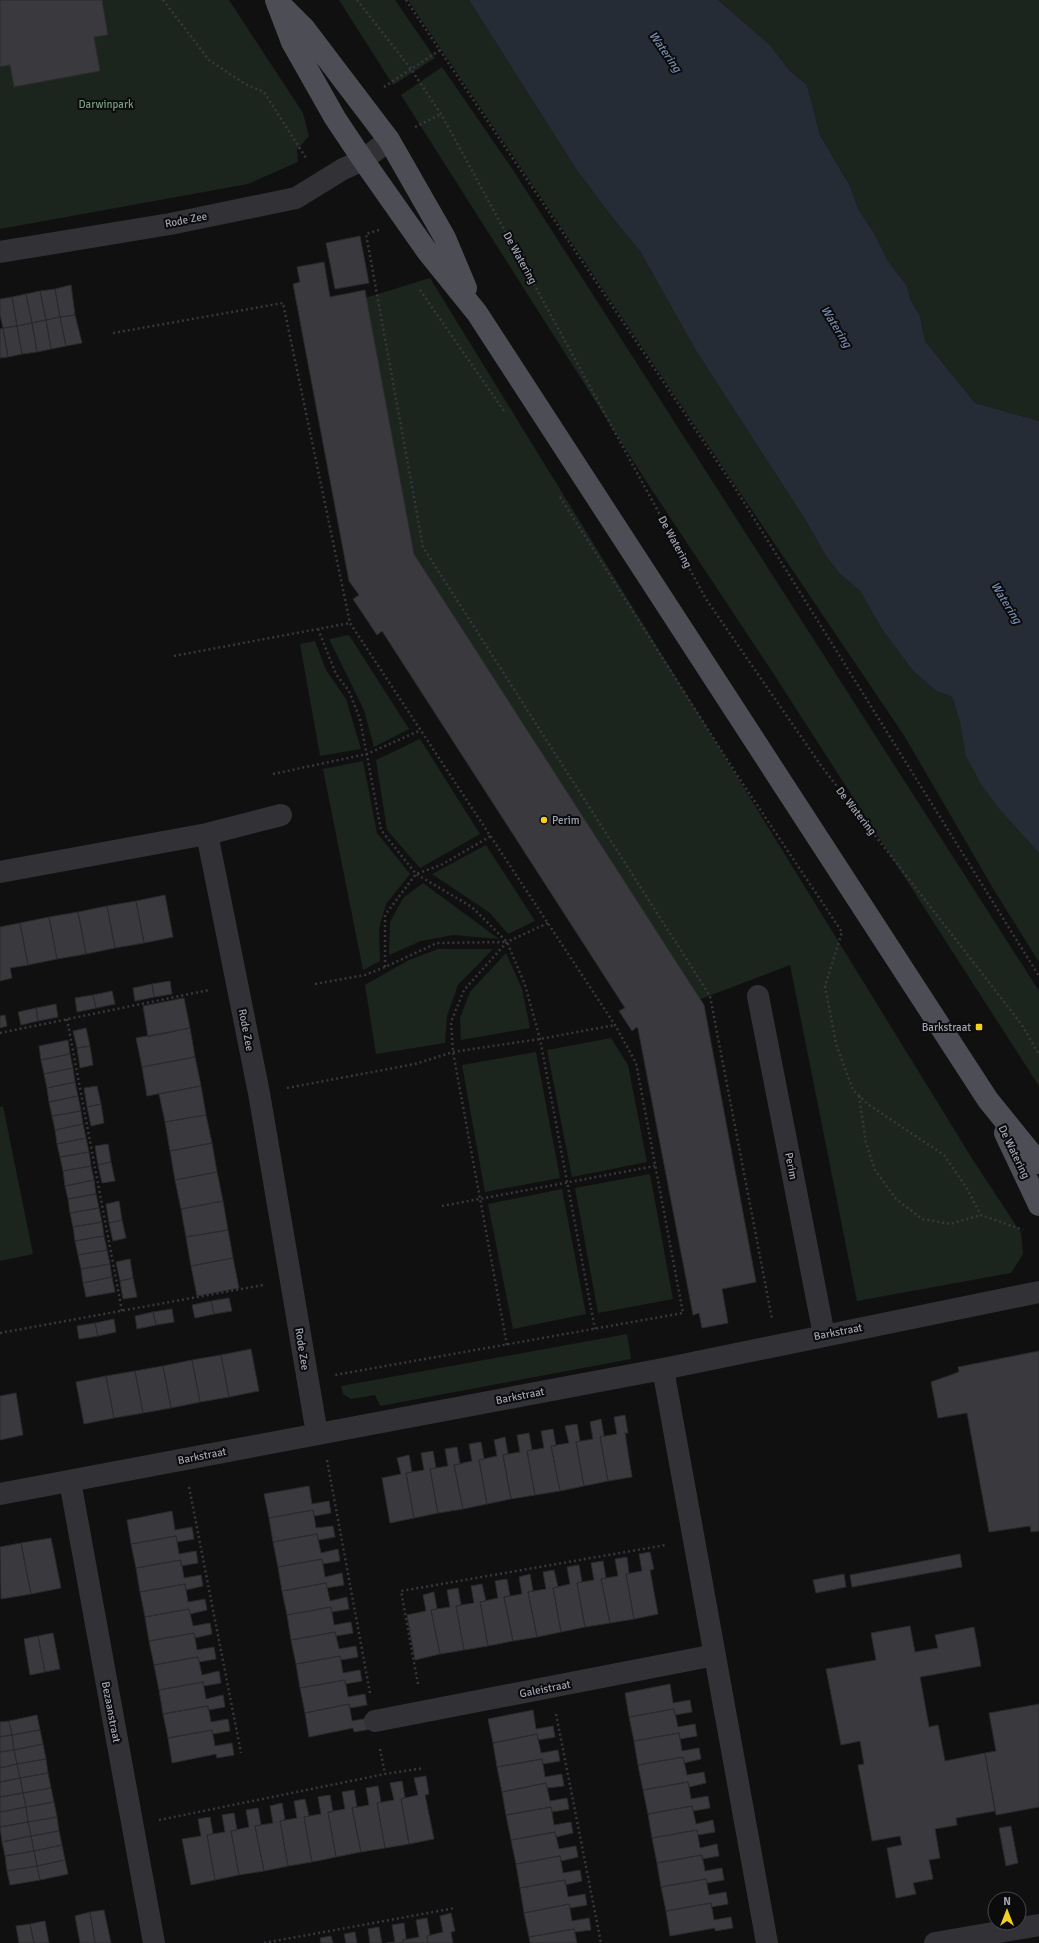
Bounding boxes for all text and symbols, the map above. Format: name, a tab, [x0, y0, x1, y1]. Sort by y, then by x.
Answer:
water label: Watering	[645, 29, 685, 77]
park label: Darwinpark	[79, 98, 134, 111]
street label: Rode Zee	[164, 210, 208, 230]
street label: De Watering	[500, 230, 540, 287]
water label: Watering	[817, 303, 856, 352]
street label: De Watering	[655, 514, 695, 571]
water label: Watering	[987, 579, 1026, 628]
street label: De Watering	[833, 784, 879, 838]
place label: Perim	[552, 814, 580, 827]
marker: Perim	[539, 815, 549, 825]
street label: Rode Zee	[236, 1008, 256, 1052]
place label: Barkstraat	[922, 1021, 971, 1034]
marker: Barkstraat	[974, 1022, 984, 1032]
street label: De Watering	[995, 1123, 1033, 1181]
street label: Perim	[782, 1151, 800, 1181]
street label: Barkstraat	[813, 1321, 864, 1343]
street label: Rode Zee	[292, 1327, 312, 1371]
street label: Barkstraat	[495, 1385, 546, 1407]
street label: Barkstraat	[177, 1445, 228, 1467]
street label: Galeistraat	[518, 1678, 572, 1700]
street label: Bezaanstraat	[99, 1680, 123, 1744]
north arrow	[987, 1891, 1027, 1931]
text: N	[1003, 1895, 1011, 1908]

